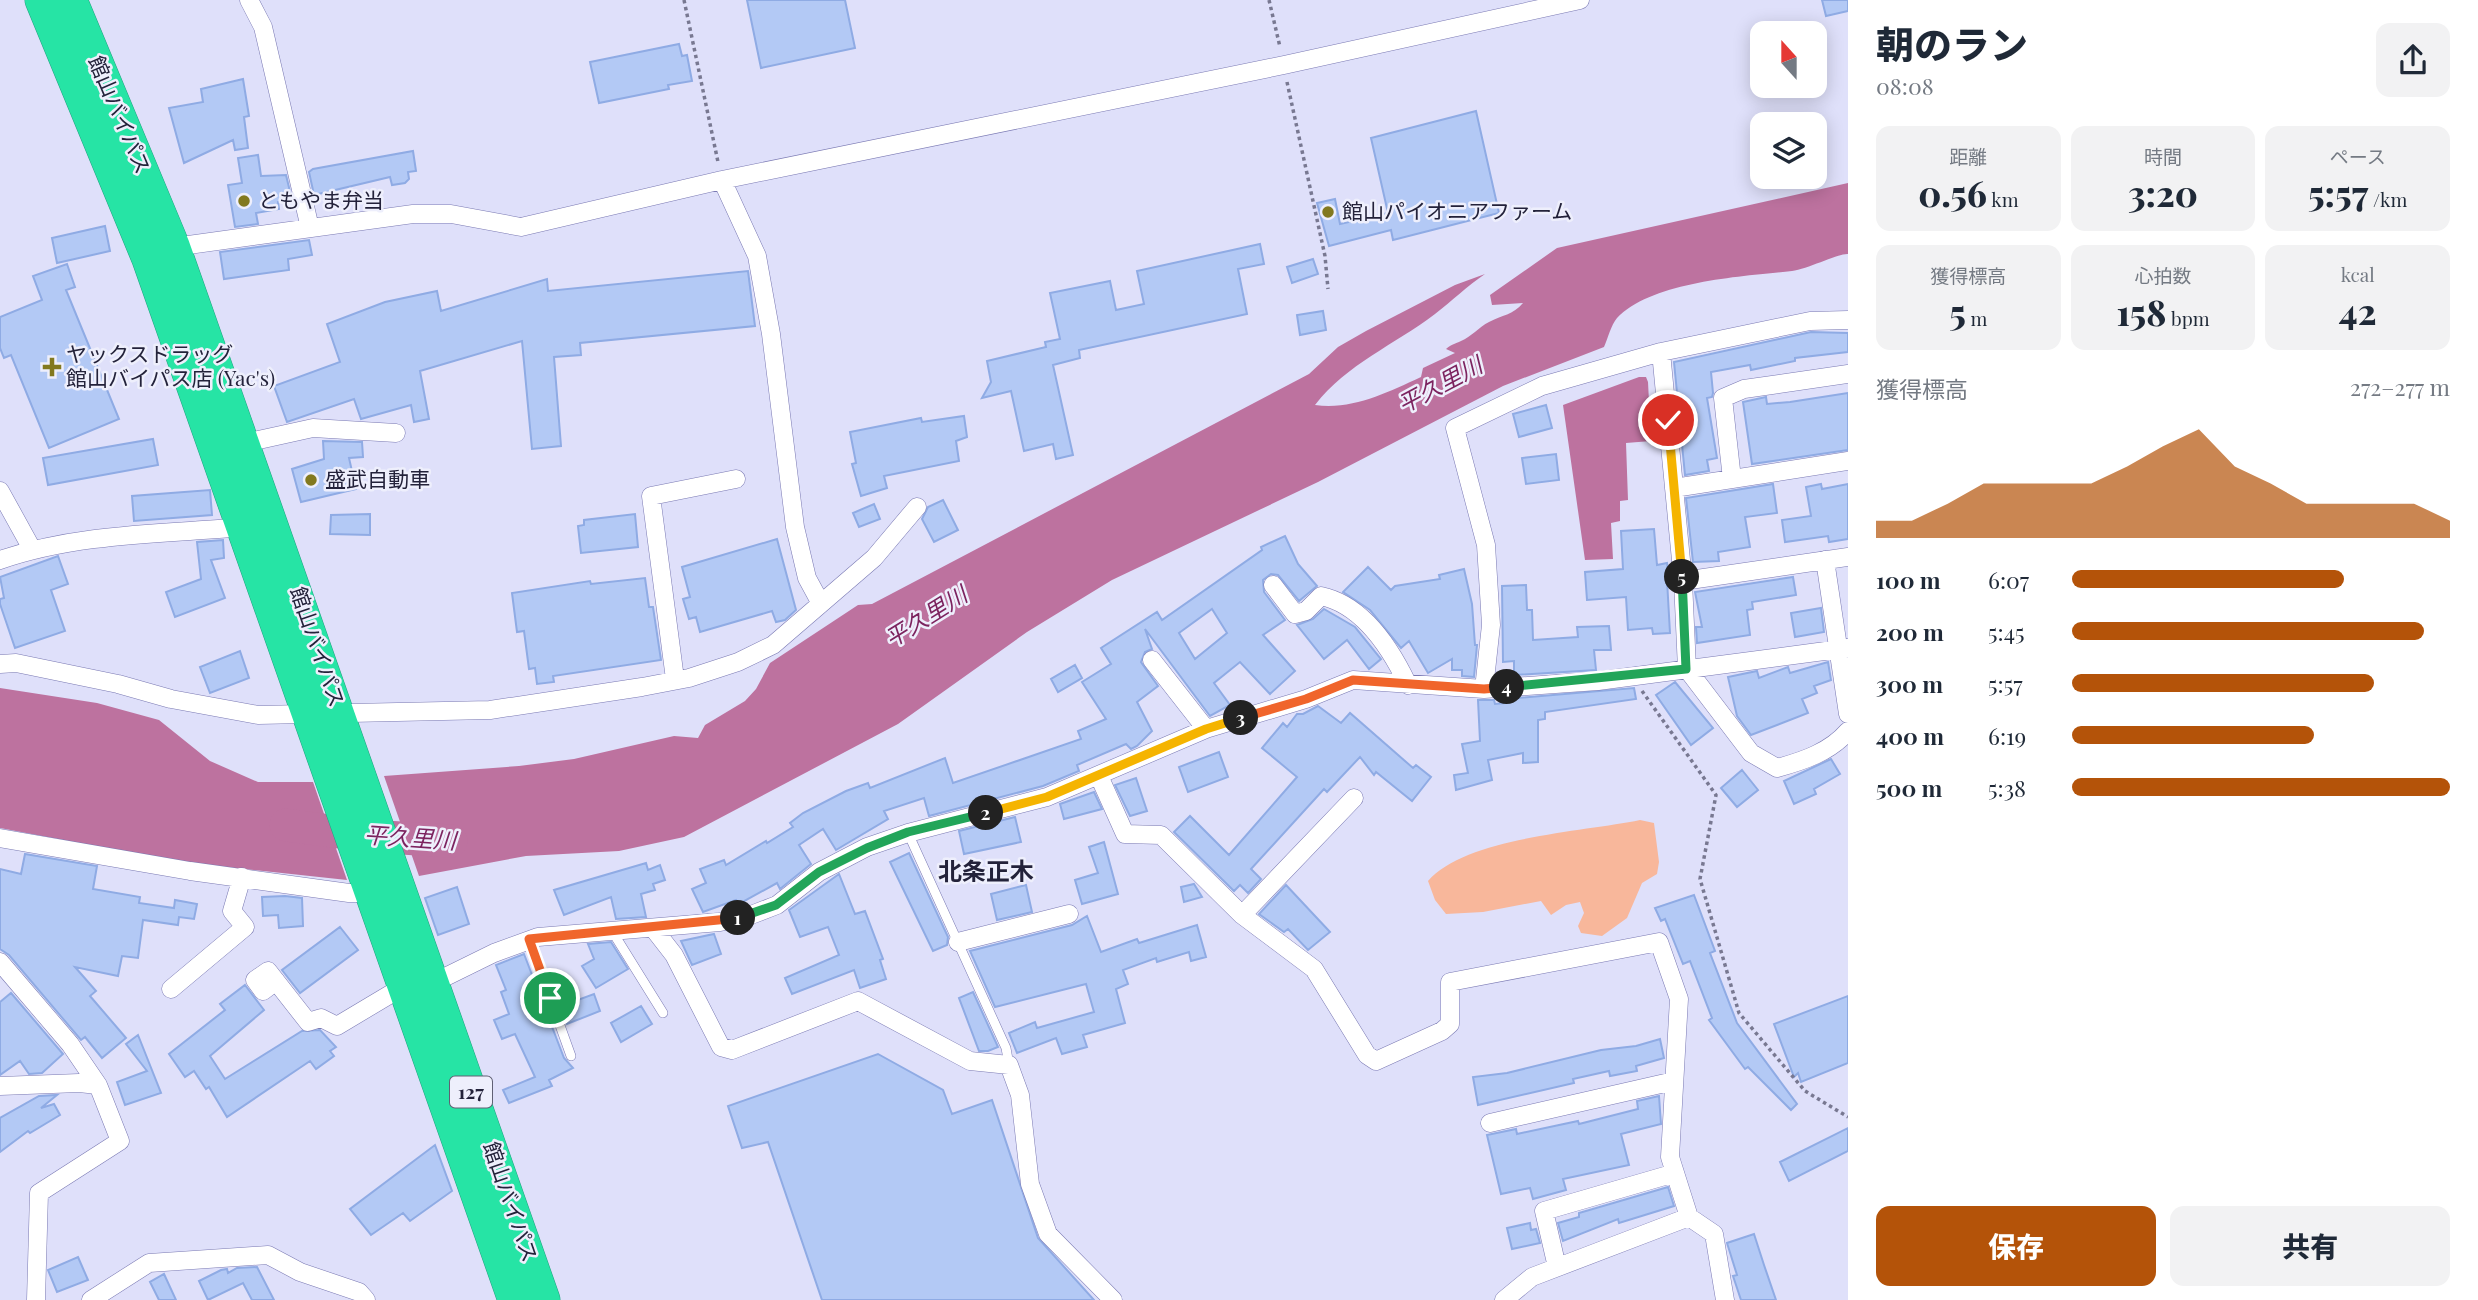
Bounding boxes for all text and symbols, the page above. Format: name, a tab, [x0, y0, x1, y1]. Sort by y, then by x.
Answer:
text: 朝のラン	[1876, 18, 2028, 69]
north arrow	[1750, 21, 1827, 98]
map controls	[1750, 21, 1827, 189]
button: share	[2376, 23, 2450, 97]
street label: 館山バイパス	[83, 51, 158, 177]
text: 08:08	[1876, 70, 1934, 101]
button: layers	[1750, 112, 1827, 189]
text: 距離	[1949, 143, 1987, 169]
text: 時間	[2144, 143, 2182, 169]
text: ペース	[2330, 143, 2386, 169]
text: 0.56	[1918, 169, 1987, 216]
text: 3:20	[2128, 169, 2198, 216]
text: 5:57	[2308, 169, 2368, 216]
place label: ともやま弁当	[258, 185, 384, 213]
text: km	[1987, 186, 2019, 212]
text: /km	[2368, 186, 2407, 212]
marker: ともやま弁当	[236, 193, 252, 209]
place label: 館山パイオニアファーム	[1342, 196, 1572, 224]
marker: 館山パイオニアファーム	[1320, 204, 1336, 220]
text: kcal	[2341, 261, 2375, 287]
text: 獲得標高	[1930, 262, 2006, 288]
text: 心拍数	[2134, 262, 2192, 288]
text: 42	[2339, 287, 2377, 334]
text: 5	[1949, 288, 1966, 335]
text: 158	[2116, 288, 2166, 335]
text: m	[1966, 305, 1987, 331]
text: bpm	[2166, 305, 2210, 331]
place label: ヤックスドラッグ 館山バイパス店 (Yac's)	[66, 339, 275, 391]
water label: 平久里川	[1391, 347, 1490, 419]
marker: ヤックスドラッグ 館山バイパス店 (Yac's)	[44, 359, 60, 375]
text: 272–277 m	[2350, 371, 2450, 402]
text: 獲得標高	[1876, 373, 1968, 404]
pin	[1638, 390, 1698, 450]
icon: check	[1649, 401, 1687, 439]
place label: 盛武自動車	[325, 464, 430, 492]
marker: 盛武自動車	[303, 472, 319, 488]
pin: 5	[1664, 560, 1700, 594]
text: 5	[1677, 563, 1686, 589]
text: 100 m	[1876, 564, 1941, 595]
text: 6:07	[1988, 564, 2029, 595]
water label: 平久里川	[878, 577, 975, 653]
street label: 館山バイパス	[285, 582, 353, 710]
text: 200 m	[1876, 616, 1944, 647]
text: 5:45	[1988, 616, 2025, 647]
text: 300 m	[1876, 668, 1943, 699]
text: 5:57	[1988, 668, 2023, 699]
pin: 4	[1490, 670, 1524, 704]
text: 4	[1501, 673, 1512, 699]
pin: 3	[1224, 700, 1258, 736]
text: 3	[1236, 704, 1245, 730]
text: 400 m	[1876, 720, 1944, 751]
text: 6:19	[1988, 720, 2026, 751]
text: 500 m	[1876, 772, 1942, 803]
text: 5:38	[1988, 772, 2026, 803]
pin: 2	[968, 796, 1004, 830]
text: 2	[981, 799, 990, 825]
water label: 平久里川	[363, 818, 460, 855]
district label: 北条正木	[938, 854, 1034, 886]
pin: 1	[720, 900, 756, 936]
text: 1	[734, 904, 741, 930]
pin	[520, 968, 580, 1028]
icon: arrive	[531, 979, 569, 1017]
road number: 127	[450, 1076, 492, 1108]
street label: 館山バイパス	[478, 1137, 546, 1265]
button: 保存	[1876, 1206, 2156, 1286]
button: 共有	[2170, 1206, 2450, 1286]

